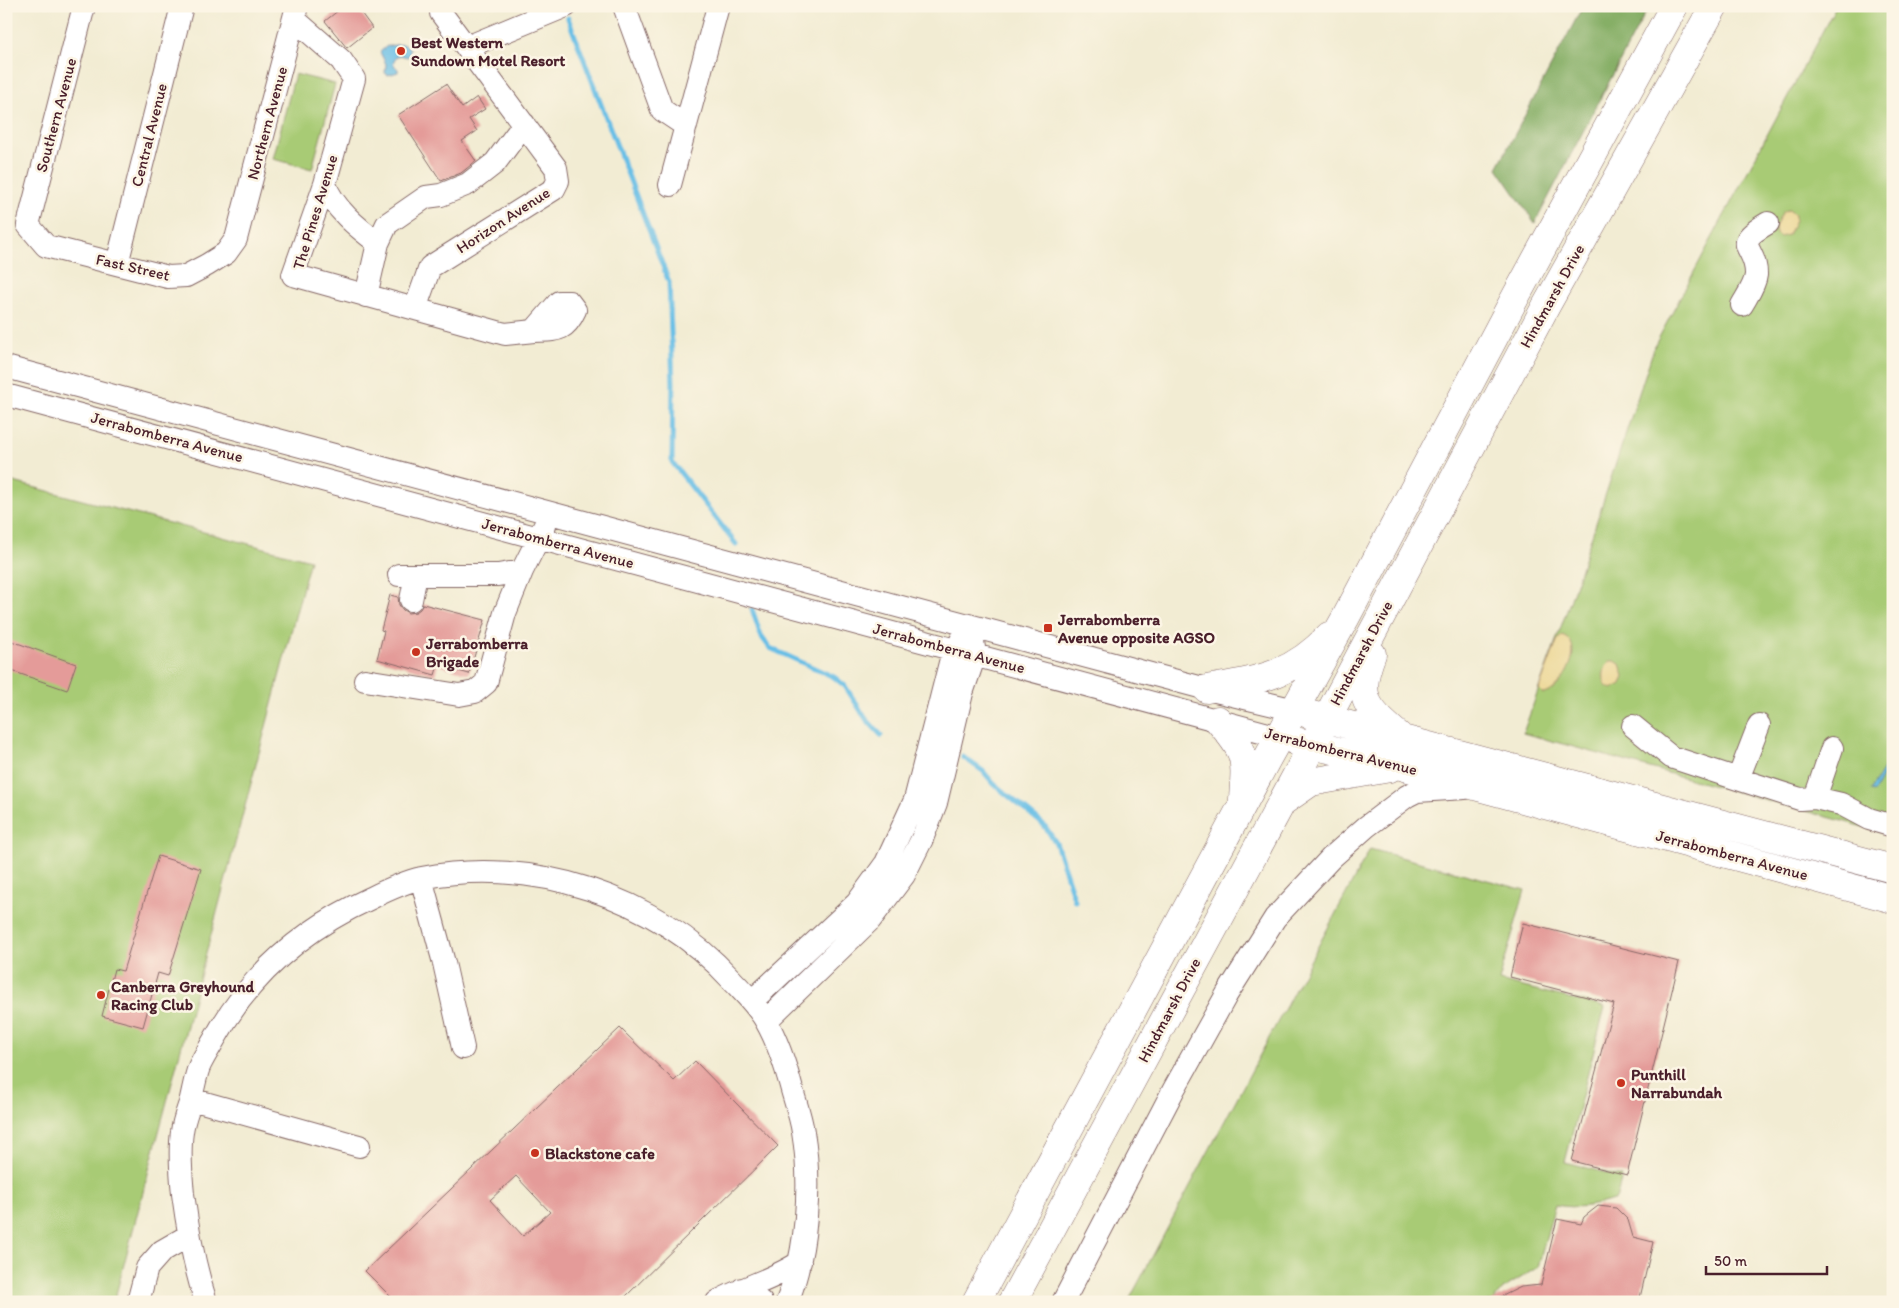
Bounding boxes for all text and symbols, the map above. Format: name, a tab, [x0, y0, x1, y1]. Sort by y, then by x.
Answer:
place label: Best Western Sundown Motel Resort	[411, 33, 565, 70]
marker: Best Western Sundown Motel Resort	[395, 45, 407, 57]
street label: Southern Avenue	[32, 55, 80, 174]
street label: Northern Avenue	[243, 64, 291, 182]
street label: Central Avenue	[127, 81, 171, 189]
street label: The Pines Avenue	[289, 152, 342, 272]
street label: Horizon Avenue	[453, 183, 554, 257]
street label: Hindmarsh Drive	[1516, 241, 1588, 351]
street label: Fast Street	[94, 249, 172, 285]
street label: Jerrabomberra Avenue	[89, 408, 245, 466]
street label: Jerrabomberra Avenue	[480, 514, 636, 572]
street label: Hindmarsh Drive	[1325, 597, 1397, 709]
place label: Jerrabomberra Avenue opposite AGSO	[1057, 610, 1215, 648]
street label: Jerrabomberra Avenue	[871, 619, 1027, 677]
marker: Jerrabomberra Avenue opposite AGSO	[1042, 622, 1054, 634]
place label: Jerrabomberra Brigade	[425, 634, 528, 672]
marker: Jerrabomberra Brigade	[410, 646, 422, 658]
street label: Jerrabomberra Avenue	[1263, 723, 1419, 779]
street label: Jerrabomberra Avenue	[1654, 826, 1810, 884]
street label: Hindmarsh Drive	[1133, 954, 1205, 1066]
place label: Canberra Greyhound Racing Club	[111, 977, 255, 1015]
marker: Canberra Greyhound Racing Club	[95, 989, 107, 1001]
place label: Punthill Narrabundah	[1631, 1065, 1723, 1102]
marker: Punthill Narrabundah	[1615, 1077, 1627, 1089]
place label: Blackstone cafe	[545, 1144, 655, 1163]
marker: Blackstone cafe	[529, 1147, 541, 1159]
scale bar	[1706, 1243, 1828, 1275]
text: 50 m	[1714, 1252, 1747, 1270]

